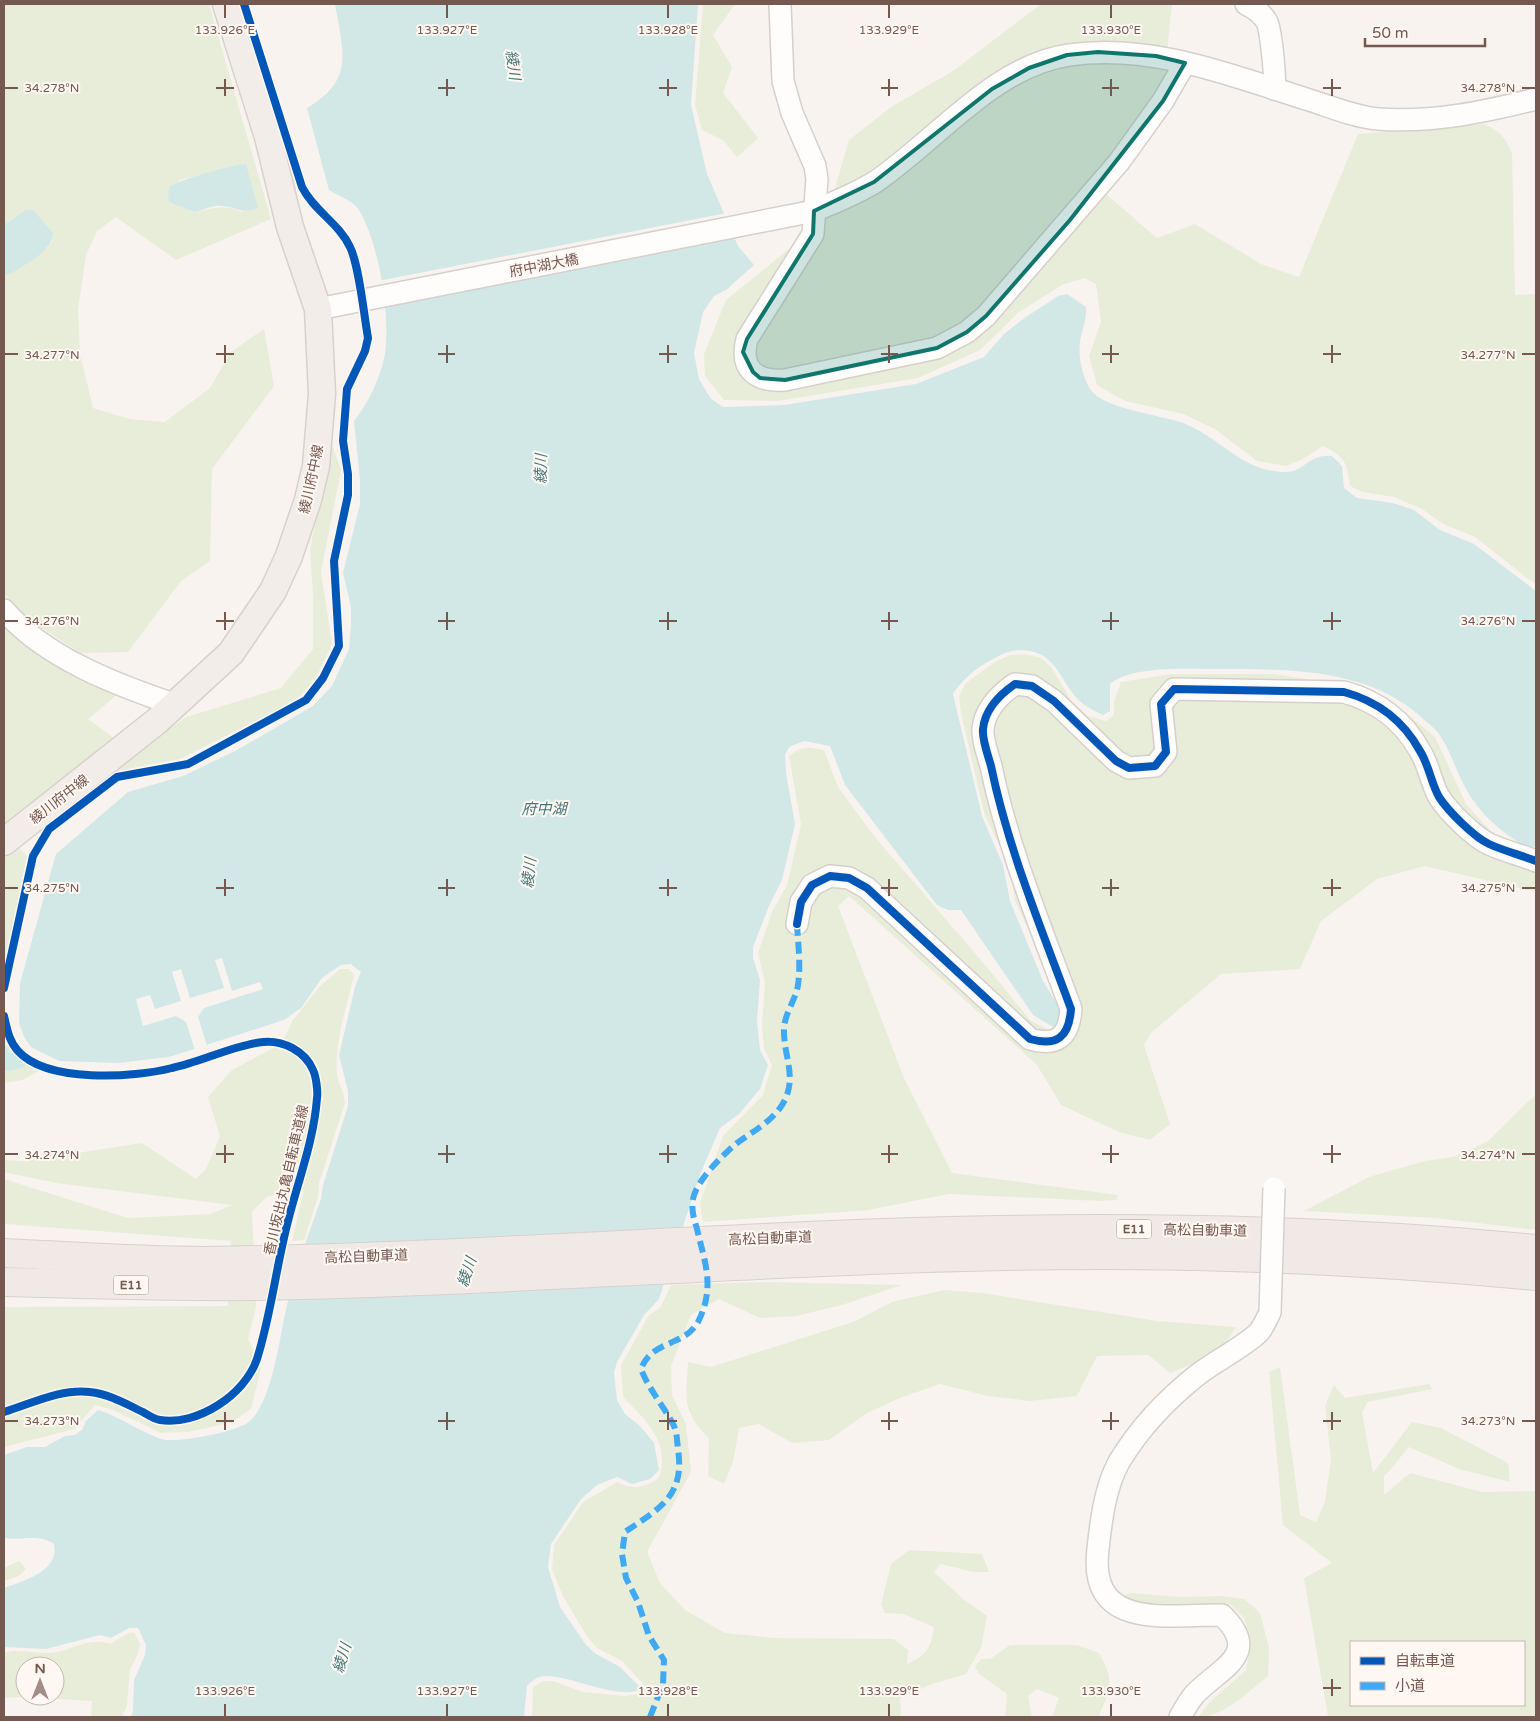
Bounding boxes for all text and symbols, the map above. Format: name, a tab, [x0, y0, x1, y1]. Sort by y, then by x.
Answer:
scale bar	[1365, 15, 1485, 47]
text: 133.926°E	[195, 23, 256, 37]
text: 133.927°E	[417, 23, 478, 37]
text: 133.928°E	[638, 23, 699, 37]
text: 133.929°E	[859, 23, 920, 37]
text: 133.930°E	[1081, 23, 1142, 37]
text: 50 m	[1372, 24, 1409, 42]
water label: 綾川	[502, 49, 524, 83]
text: 34.278°N	[25, 81, 79, 95]
text: 34.278°N	[1461, 81, 1515, 95]
street label: 府中湖大橋	[508, 250, 580, 281]
text: 34.277°N	[24, 348, 80, 362]
text: 34.277°N	[1460, 348, 1516, 362]
street label: 綾川府中線	[296, 443, 327, 515]
water label: 綾川	[532, 452, 550, 484]
text: 34.276°N	[25, 614, 79, 628]
text: 34.276°N	[1461, 614, 1515, 628]
street label: 綾川府中線	[26, 771, 92, 828]
water label: 府中湖	[521, 800, 568, 818]
water label: 綾川	[518, 855, 540, 889]
text: 34.275°N	[25, 881, 79, 895]
text: 34.275°N	[1461, 881, 1515, 895]
street label: 香川坂出丸亀自転車道線	[261, 1103, 312, 1257]
text: 34.274°N	[25, 1148, 79, 1162]
text: 34.274°N	[1461, 1148, 1515, 1162]
road number: E11	[1116, 1220, 1152, 1238]
street label: 高松自動車道	[1163, 1221, 1247, 1240]
street label: 高松自動車道	[728, 1229, 812, 1248]
street label: 高松自動車道	[324, 1247, 408, 1266]
water label: 綾川	[454, 1253, 481, 1289]
road number: E11	[114, 1276, 148, 1294]
text: 34.273°N	[25, 1414, 79, 1428]
text: 34.273°N	[1461, 1414, 1515, 1428]
water label: 綾川	[329, 1639, 356, 1675]
legend	[1350, 1641, 1525, 1706]
text: 自転車道	[1395, 1652, 1455, 1670]
north arrow	[15, 1656, 65, 1706]
text: N	[34, 1660, 46, 1677]
text: 小道	[1395, 1677, 1425, 1695]
text: 133.926°E	[195, 1684, 256, 1698]
text: 133.927°E	[417, 1684, 478, 1698]
text: 133.928°E	[638, 1684, 699, 1698]
text: 133.929°E	[859, 1684, 920, 1698]
text: 133.930°E	[1081, 1684, 1142, 1698]

